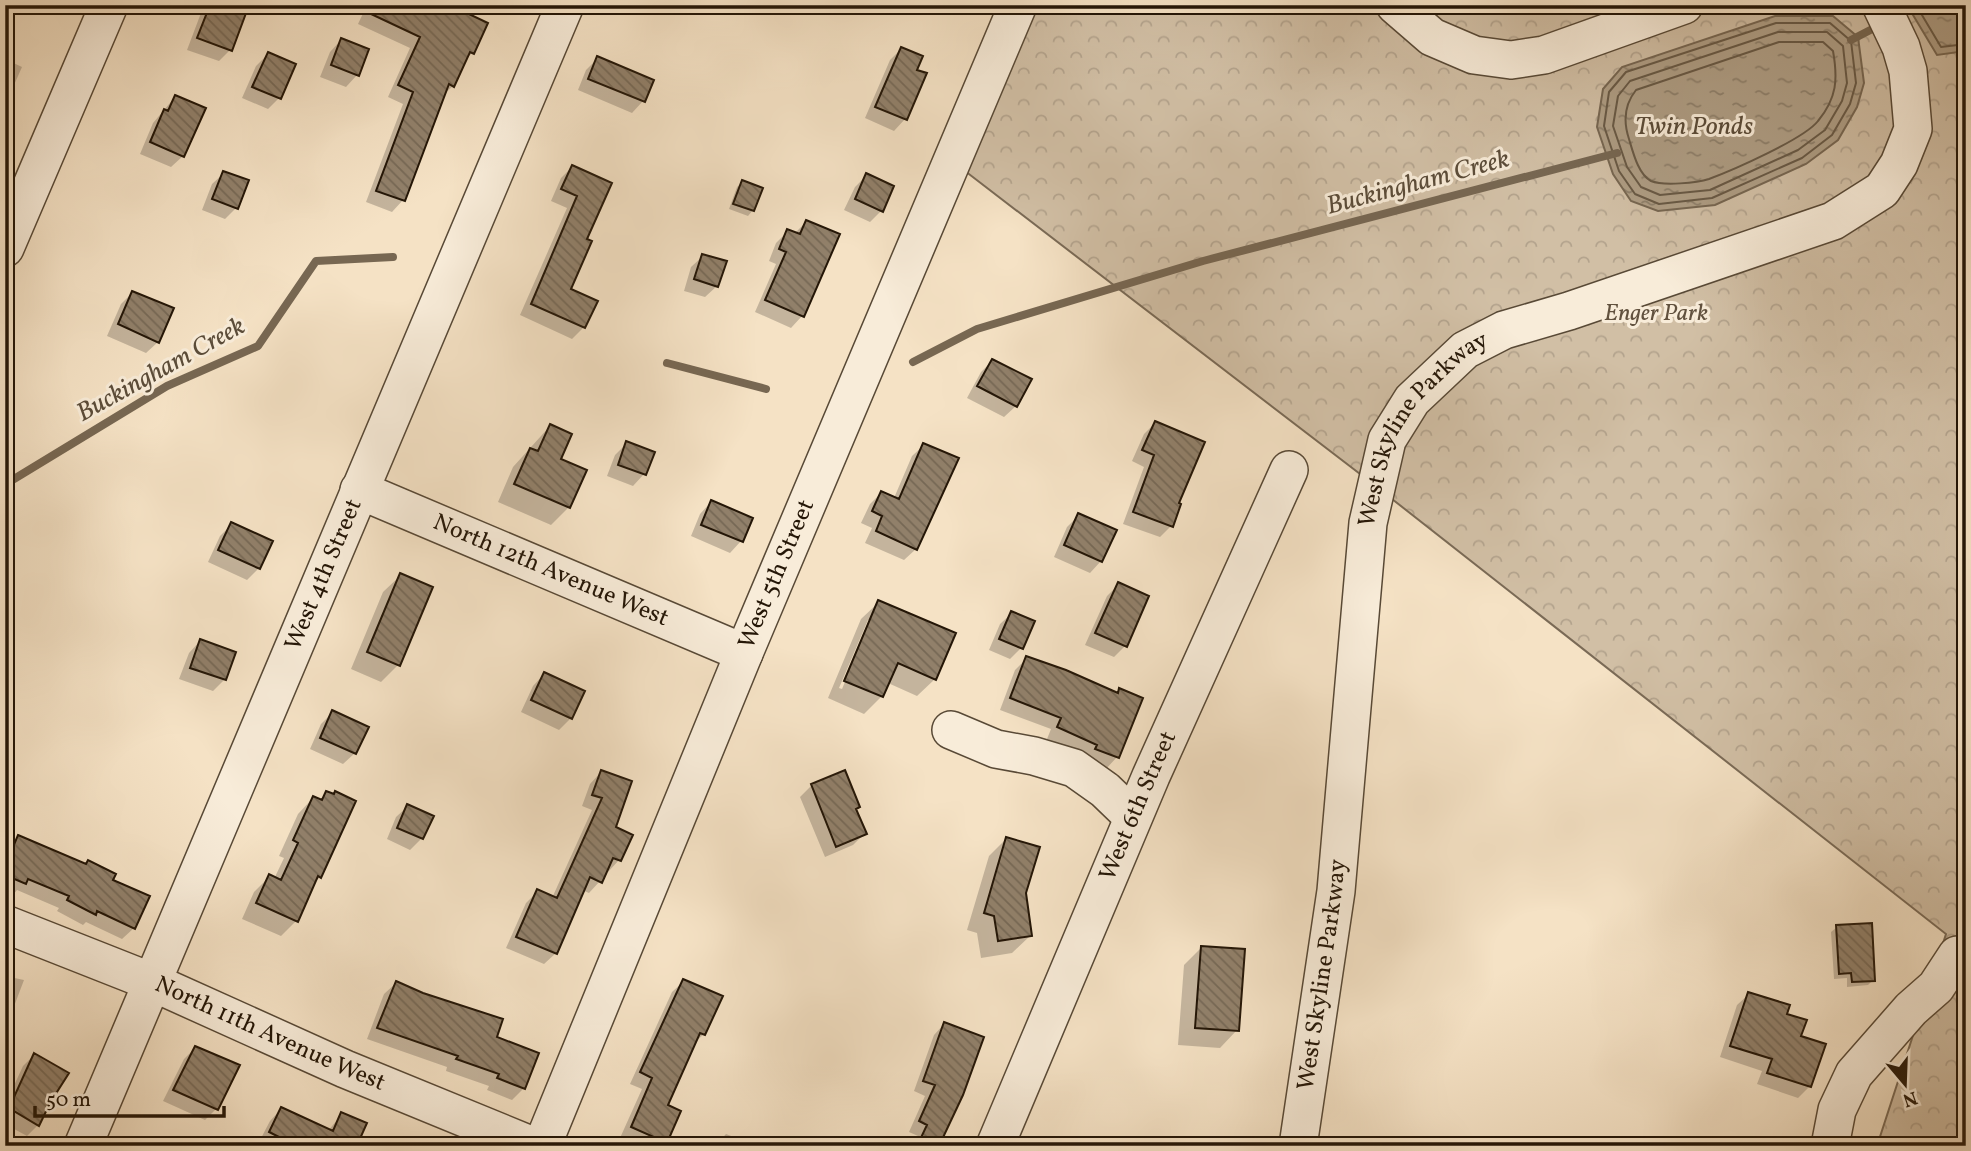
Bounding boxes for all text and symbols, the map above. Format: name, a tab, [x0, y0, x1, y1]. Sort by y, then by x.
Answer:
water label: Twin Ponds	[1635, 109, 1753, 145]
water label: Buckingham Creek	[1323, 141, 1513, 225]
park label: Enger Park	[1604, 297, 1708, 331]
water label: Buckingham Creek	[70, 309, 252, 431]
street label: West Skyline Parkway	[1351, 324, 1494, 531]
street label: West 4th Street	[277, 494, 371, 656]
street label: West 5th Street	[731, 495, 824, 654]
street label: North 12th Avenue West	[427, 506, 674, 636]
street label: West 6th Street	[1092, 726, 1186, 886]
street label: West Skyline Parkway	[1289, 858, 1356, 1093]
street label: North 11th Avenue West	[149, 968, 390, 1101]
north arrow	[1870, 1050, 1940, 1120]
scale bar	[35, 1074, 224, 1118]
text: N	[1899, 1084, 1921, 1113]
text: 50 m	[46, 1086, 91, 1115]

